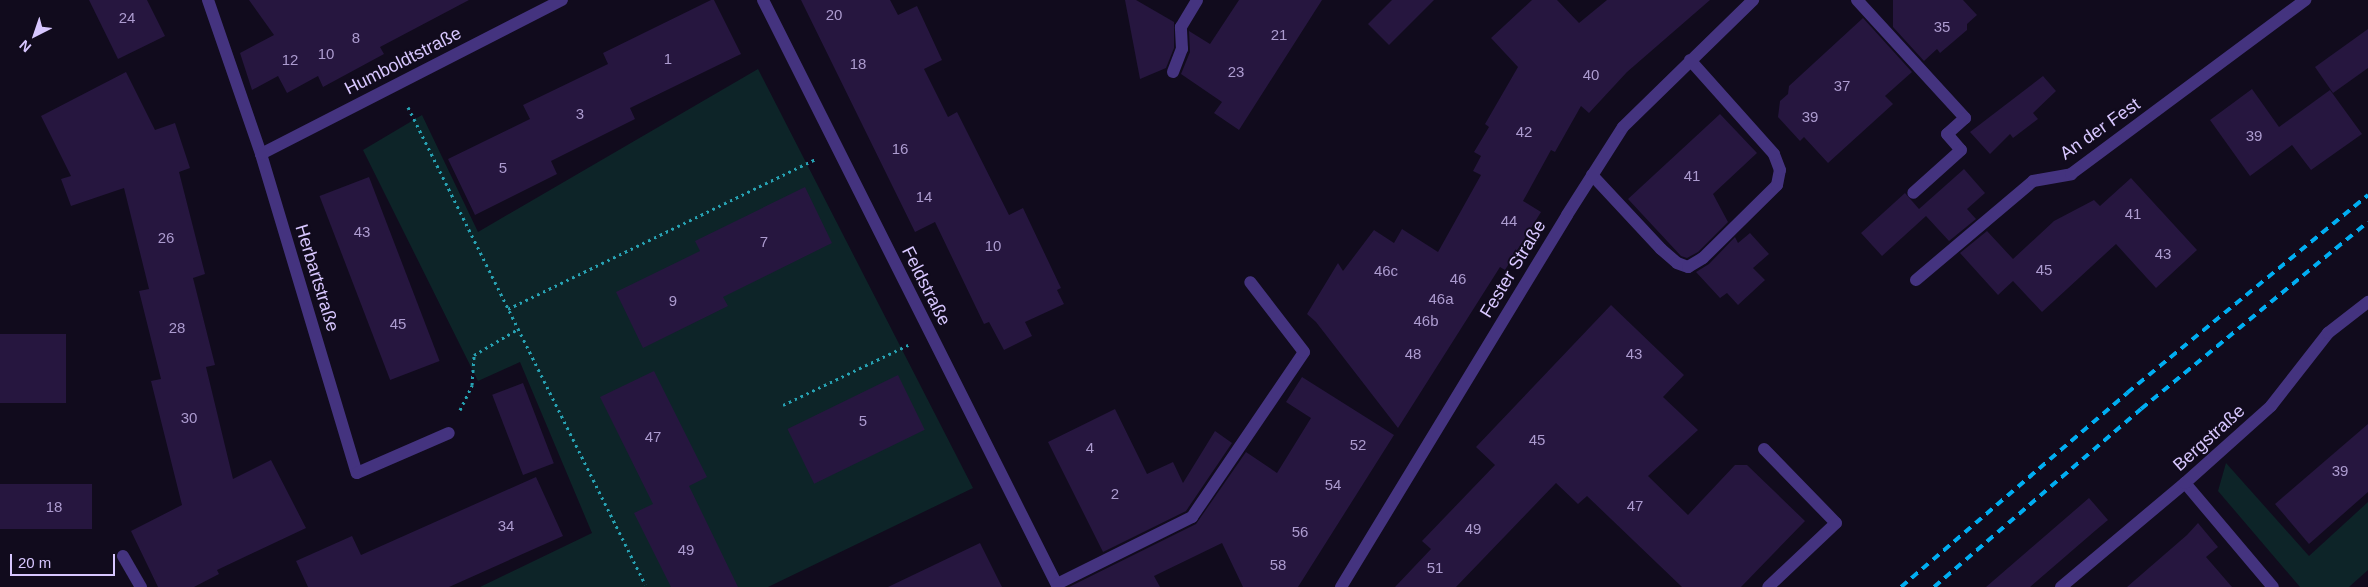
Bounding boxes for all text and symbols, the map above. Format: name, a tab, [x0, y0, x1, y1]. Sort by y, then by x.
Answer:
house number: 20	[826, 6, 842, 24]
house number: 24	[119, 9, 135, 27]
north arrow	[10, 10, 60, 60]
house number: 35	[1934, 18, 1950, 36]
street label: Humboldtstraße	[341, 22, 465, 100]
house number: 21	[1271, 26, 1287, 44]
house number: 8	[352, 29, 360, 47]
text: N	[16, 37, 34, 56]
house number: 10	[318, 45, 334, 63]
house number: 1	[664, 50, 672, 68]
house number: 12	[282, 51, 298, 69]
house number: 18	[850, 55, 866, 73]
house number: 23	[1228, 63, 1244, 81]
house number: 40	[1583, 66, 1599, 84]
house number: 37	[1834, 77, 1850, 95]
street label: An der Fest	[2056, 93, 2144, 165]
house number: 3	[576, 105, 584, 123]
house number: 39	[1802, 108, 1818, 126]
house number: 42	[1516, 123, 1532, 141]
house number: 39	[2246, 127, 2262, 145]
house number: 16	[892, 140, 908, 158]
house number: 5	[499, 159, 507, 177]
house number: 41	[1684, 167, 1700, 185]
house number: 14	[916, 188, 932, 206]
house number: 41	[2125, 205, 2141, 223]
house number: 44	[1501, 212, 1517, 230]
street label: Fester Straße	[1475, 216, 1551, 322]
street label: Herbartstraße	[290, 222, 344, 334]
house number: 43	[354, 223, 370, 241]
house number: 26	[158, 229, 174, 247]
house number: 7	[760, 233, 768, 251]
house number: 10	[985, 237, 1001, 255]
street label: Feldstraße	[897, 243, 955, 329]
house number: 43	[2155, 245, 2171, 263]
house number: 45	[2036, 261, 2052, 279]
house number: 46c	[1374, 262, 1398, 280]
house number: 46	[1450, 270, 1466, 288]
house number: 46a	[1428, 290, 1454, 308]
house number: 9	[669, 292, 677, 310]
house number: 46b	[1413, 312, 1439, 330]
house number: 45	[390, 315, 406, 333]
house number: 28	[169, 319, 185, 337]
house number: 48	[1405, 345, 1421, 363]
house number: 43	[1626, 345, 1642, 363]
street label: Bergstraße	[2169, 400, 2249, 476]
house number: 30	[181, 409, 197, 427]
house number: 5	[859, 412, 867, 430]
house number: 47	[645, 428, 661, 446]
house number: 45	[1529, 431, 1545, 449]
house number: 52	[1350, 436, 1366, 454]
house number: 4	[1086, 439, 1094, 457]
house number: 39	[2332, 462, 2348, 480]
house number: 54	[1325, 476, 1341, 494]
house number: 2	[1111, 485, 1119, 503]
house number: 47	[1627, 497, 1643, 515]
house number: 18	[46, 498, 62, 516]
house number: 34	[498, 517, 514, 535]
house number: 49	[1465, 520, 1481, 538]
house number: 56	[1292, 523, 1308, 541]
house number: 49	[678, 541, 694, 559]
scale bar	[12, 544, 118, 576]
text: 20 m	[18, 554, 51, 571]
house number: 58	[1270, 556, 1286, 574]
house number: 51	[1427, 559, 1443, 577]

